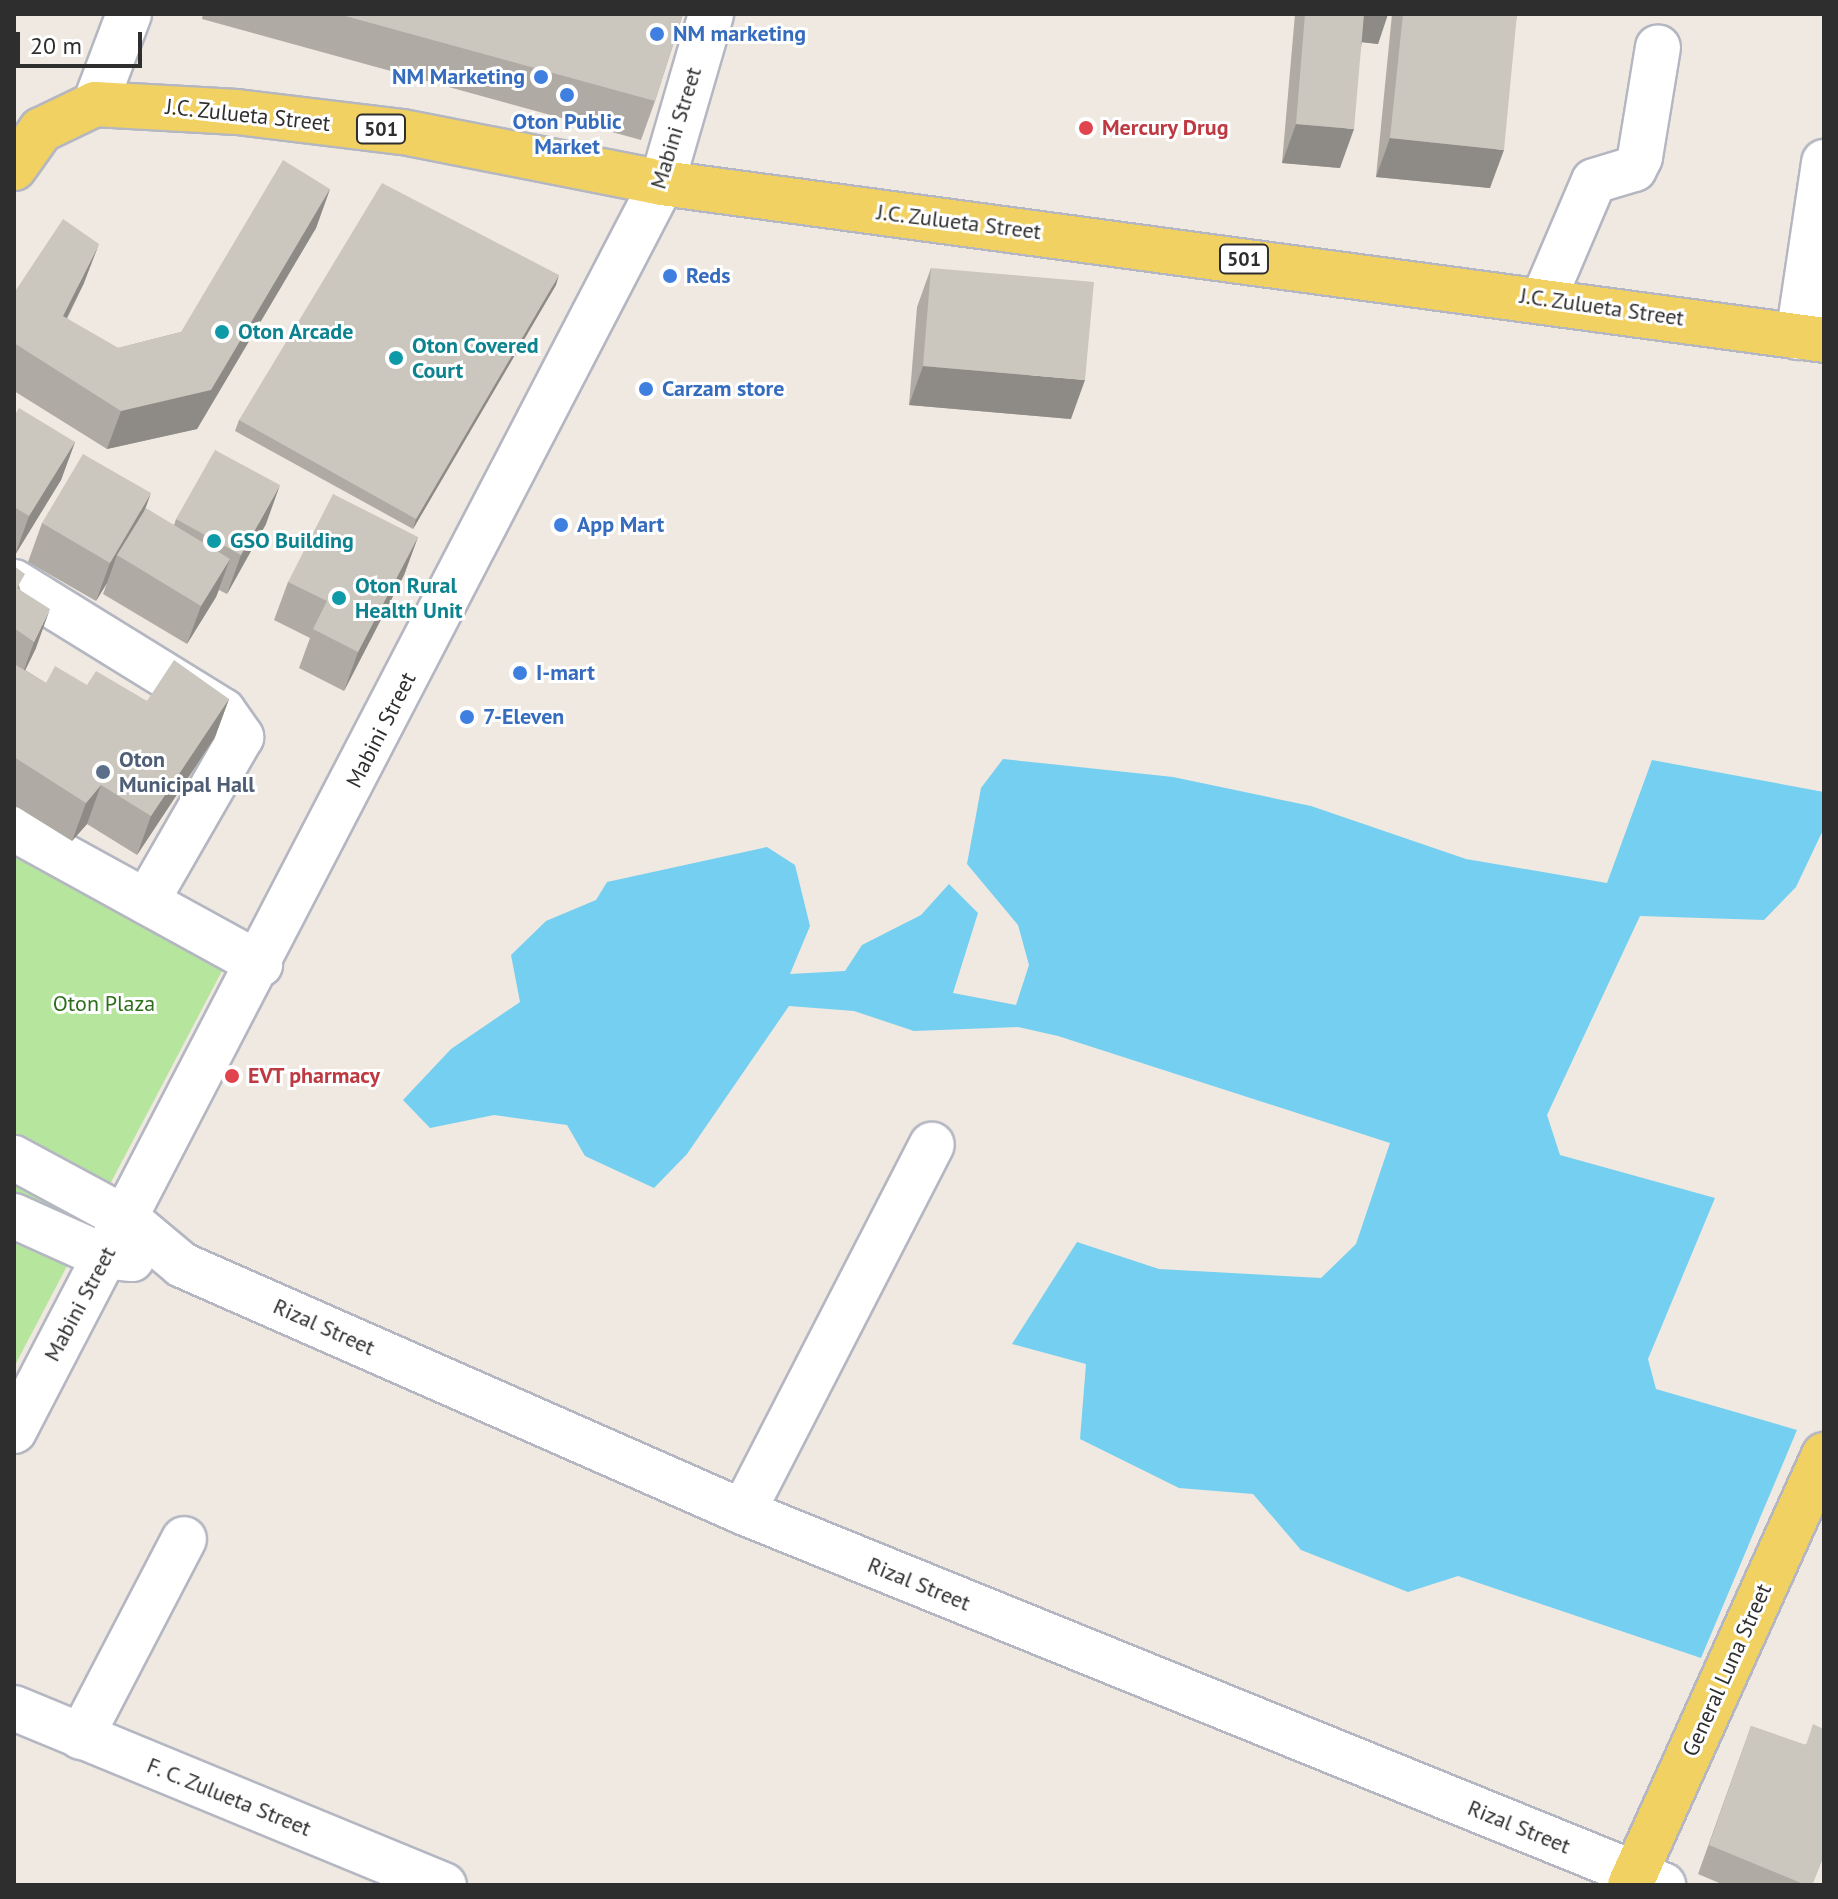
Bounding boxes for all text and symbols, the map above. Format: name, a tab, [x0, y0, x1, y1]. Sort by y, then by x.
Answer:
scale bar	[20, 16, 146, 66]
place label: NM marketing	[673, 21, 806, 47]
marker: NM marketing	[648, 25, 666, 43]
text: 20 m	[30, 30, 82, 61]
place label: NM Marketing	[392, 64, 525, 90]
street label: Mabini Street	[645, 64, 707, 192]
marker: NM Marketing	[532, 68, 550, 86]
marker: Oton Public Market	[558, 86, 576, 104]
street label: J.C. Zulueta Street	[163, 93, 333, 137]
place label: Oton Public Market	[512, 108, 622, 160]
road number: 501	[355, 113, 407, 145]
place label: Mercury Drug	[1102, 115, 1229, 141]
marker: Mercury Drug	[1077, 119, 1095, 137]
street label: J.C. Zulueta Street	[874, 199, 1044, 245]
road number: 501	[1218, 243, 1270, 275]
place label: Reds	[686, 263, 731, 289]
marker: Reds	[661, 267, 679, 285]
street label: J.C. Zulueta Street	[1517, 282, 1687, 332]
place label: Oton Arcade	[238, 319, 354, 345]
marker: Oton Arcade	[213, 323, 231, 341]
place label: Oton Covered Court	[412, 332, 539, 384]
marker: Oton Covered Court	[387, 349, 405, 367]
place label: Carzam store	[662, 376, 785, 402]
marker: Carzam store	[637, 380, 655, 398]
place label: App Mart	[577, 512, 664, 538]
marker: App Mart	[552, 516, 570, 534]
place label: GSO Building	[230, 528, 354, 554]
marker: GSO Building	[205, 532, 223, 550]
place label: Oton Rural Health Unit	[355, 572, 462, 624]
marker: Oton Rural Health Unit	[330, 589, 348, 607]
place label: I-mart	[536, 660, 595, 686]
marker: I-mart	[511, 664, 529, 682]
street label: Mabini Street	[341, 668, 421, 792]
place label: 7-Eleven	[483, 704, 564, 730]
marker: 7-Eleven	[458, 708, 476, 726]
place label: Oton Municipal Hall	[119, 746, 255, 798]
marker: Oton Municipal Hall	[94, 763, 112, 781]
park label: Oton Plaza	[53, 991, 155, 1017]
place label: EVT pharmacy	[248, 1063, 381, 1089]
marker: EVT pharmacy	[223, 1067, 241, 1085]
street label: Mabini Street	[39, 1242, 121, 1366]
street label: Rizal Street	[269, 1293, 379, 1361]
street label: Rizal Street	[864, 1551, 974, 1617]
street label: General Luna Street	[1677, 1580, 1777, 1760]
street label: F. C. Zulueta Street	[141, 1751, 317, 1843]
street label: Rizal Street	[1464, 1794, 1574, 1860]

